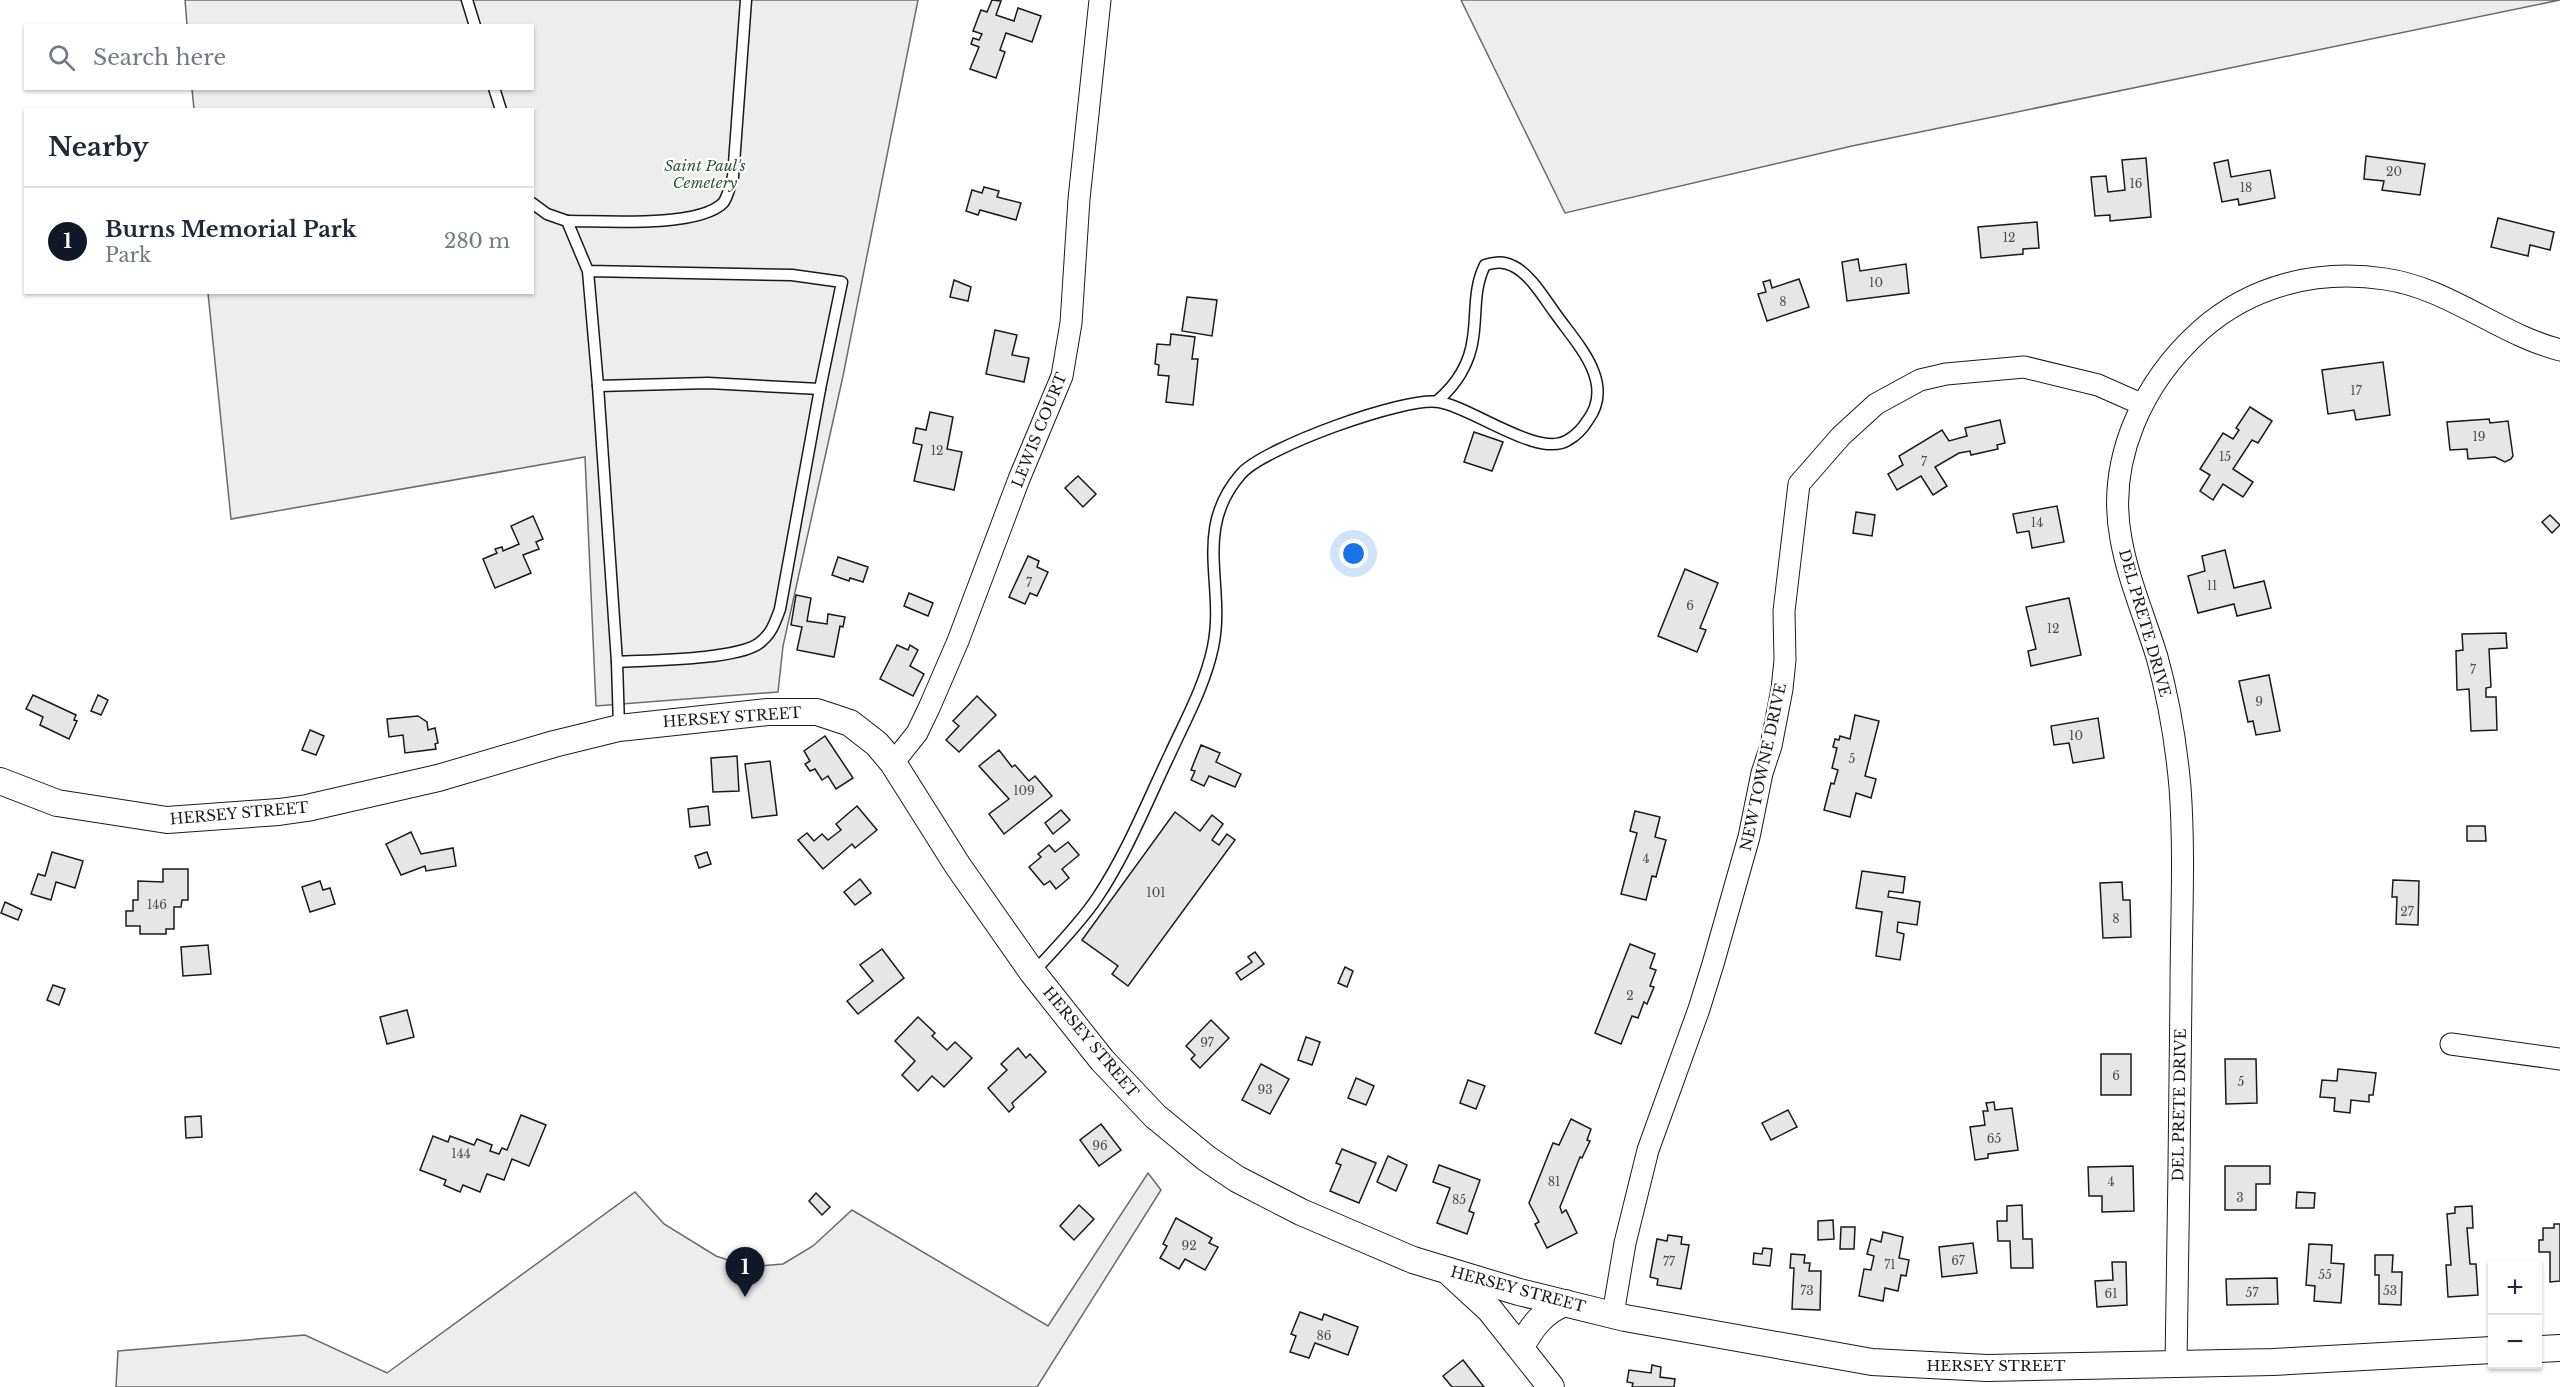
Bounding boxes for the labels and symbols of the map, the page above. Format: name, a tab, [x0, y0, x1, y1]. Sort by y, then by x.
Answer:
park label: Saint Paul's Cemetery	[664, 156, 746, 192]
house number: 20	[2386, 164, 2402, 179]
house number: 16	[2129, 176, 2143, 191]
house number: 18	[2240, 180, 2252, 195]
house number: 12	[2003, 230, 2015, 245]
house number: 10	[1869, 275, 1883, 290]
house number: 8	[1779, 294, 1787, 309]
street label: LEWIS COURT	[1007, 370, 1071, 490]
house number: 17	[2350, 383, 2363, 398]
house number: 19	[2472, 429, 2486, 444]
house number: 12	[931, 443, 943, 458]
house number: 15	[2219, 449, 2231, 464]
house number: 7	[1921, 454, 1928, 469]
house number: 14	[2031, 515, 2043, 530]
your location	[1339, 539, 1368, 568]
street label: DEL PRETE DRIVE	[2115, 547, 2175, 699]
house number: 7	[1026, 575, 1033, 590]
house number: 11	[2207, 578, 2217, 593]
house number: 6	[1686, 598, 1694, 613]
house number: 12	[2047, 621, 2059, 636]
house number: 7	[2470, 662, 2477, 677]
street label: NEW TOWNE DRIVE	[1736, 681, 1790, 853]
house number: 9	[2255, 694, 2263, 709]
street label: HERSEY STREET	[662, 703, 802, 731]
house number: 10	[2069, 728, 2083, 743]
house number: 5	[1849, 751, 1856, 766]
house number: 109	[1013, 783, 1035, 798]
street label: HERSEY STREET	[169, 797, 309, 829]
house number: 4	[1642, 851, 1650, 866]
house number: 101	[1146, 885, 1166, 900]
house number: 146	[147, 897, 167, 912]
house number: 27	[2400, 904, 2415, 919]
house number: 8	[2112, 911, 2120, 926]
street label: HERSEY STREET	[1039, 983, 1143, 1101]
house number: 2	[1626, 988, 1634, 1003]
street label: DEL PRETE DRIVE	[2168, 1028, 2190, 1182]
house number: 97	[1200, 1035, 1215, 1050]
house number: 6	[2112, 1068, 2120, 1083]
house number: 5	[2238, 1074, 2245, 1089]
house number: 93	[1257, 1082, 1273, 1097]
house number: 65	[1987, 1131, 2001, 1146]
house number: 96	[1092, 1138, 1108, 1153]
house number: 144	[451, 1146, 471, 1161]
house number: 81	[1548, 1174, 1560, 1189]
house number: 4	[2107, 1174, 2115, 1189]
house number: 3	[2236, 1190, 2244, 1205]
house number: 85	[1452, 1192, 1466, 1207]
house number: 92	[1181, 1238, 1197, 1253]
pin: 1	[726, 1248, 764, 1297]
house number: 67	[1951, 1253, 1966, 1268]
house number: 77	[1663, 1254, 1676, 1269]
house number: 71	[1884, 1257, 1896, 1272]
street label: HERSEY STREET	[1448, 1262, 1588, 1316]
house number: 55	[2318, 1267, 2332, 1282]
house number: 73	[1800, 1283, 1814, 1298]
house number: 53	[2383, 1283, 2397, 1298]
house number: 57	[2246, 1285, 2259, 1300]
house number: 61	[2104, 1286, 2118, 1301]
house number: 86	[1317, 1328, 1332, 1343]
street label: HERSEY STREET	[1926, 1356, 2066, 1375]

